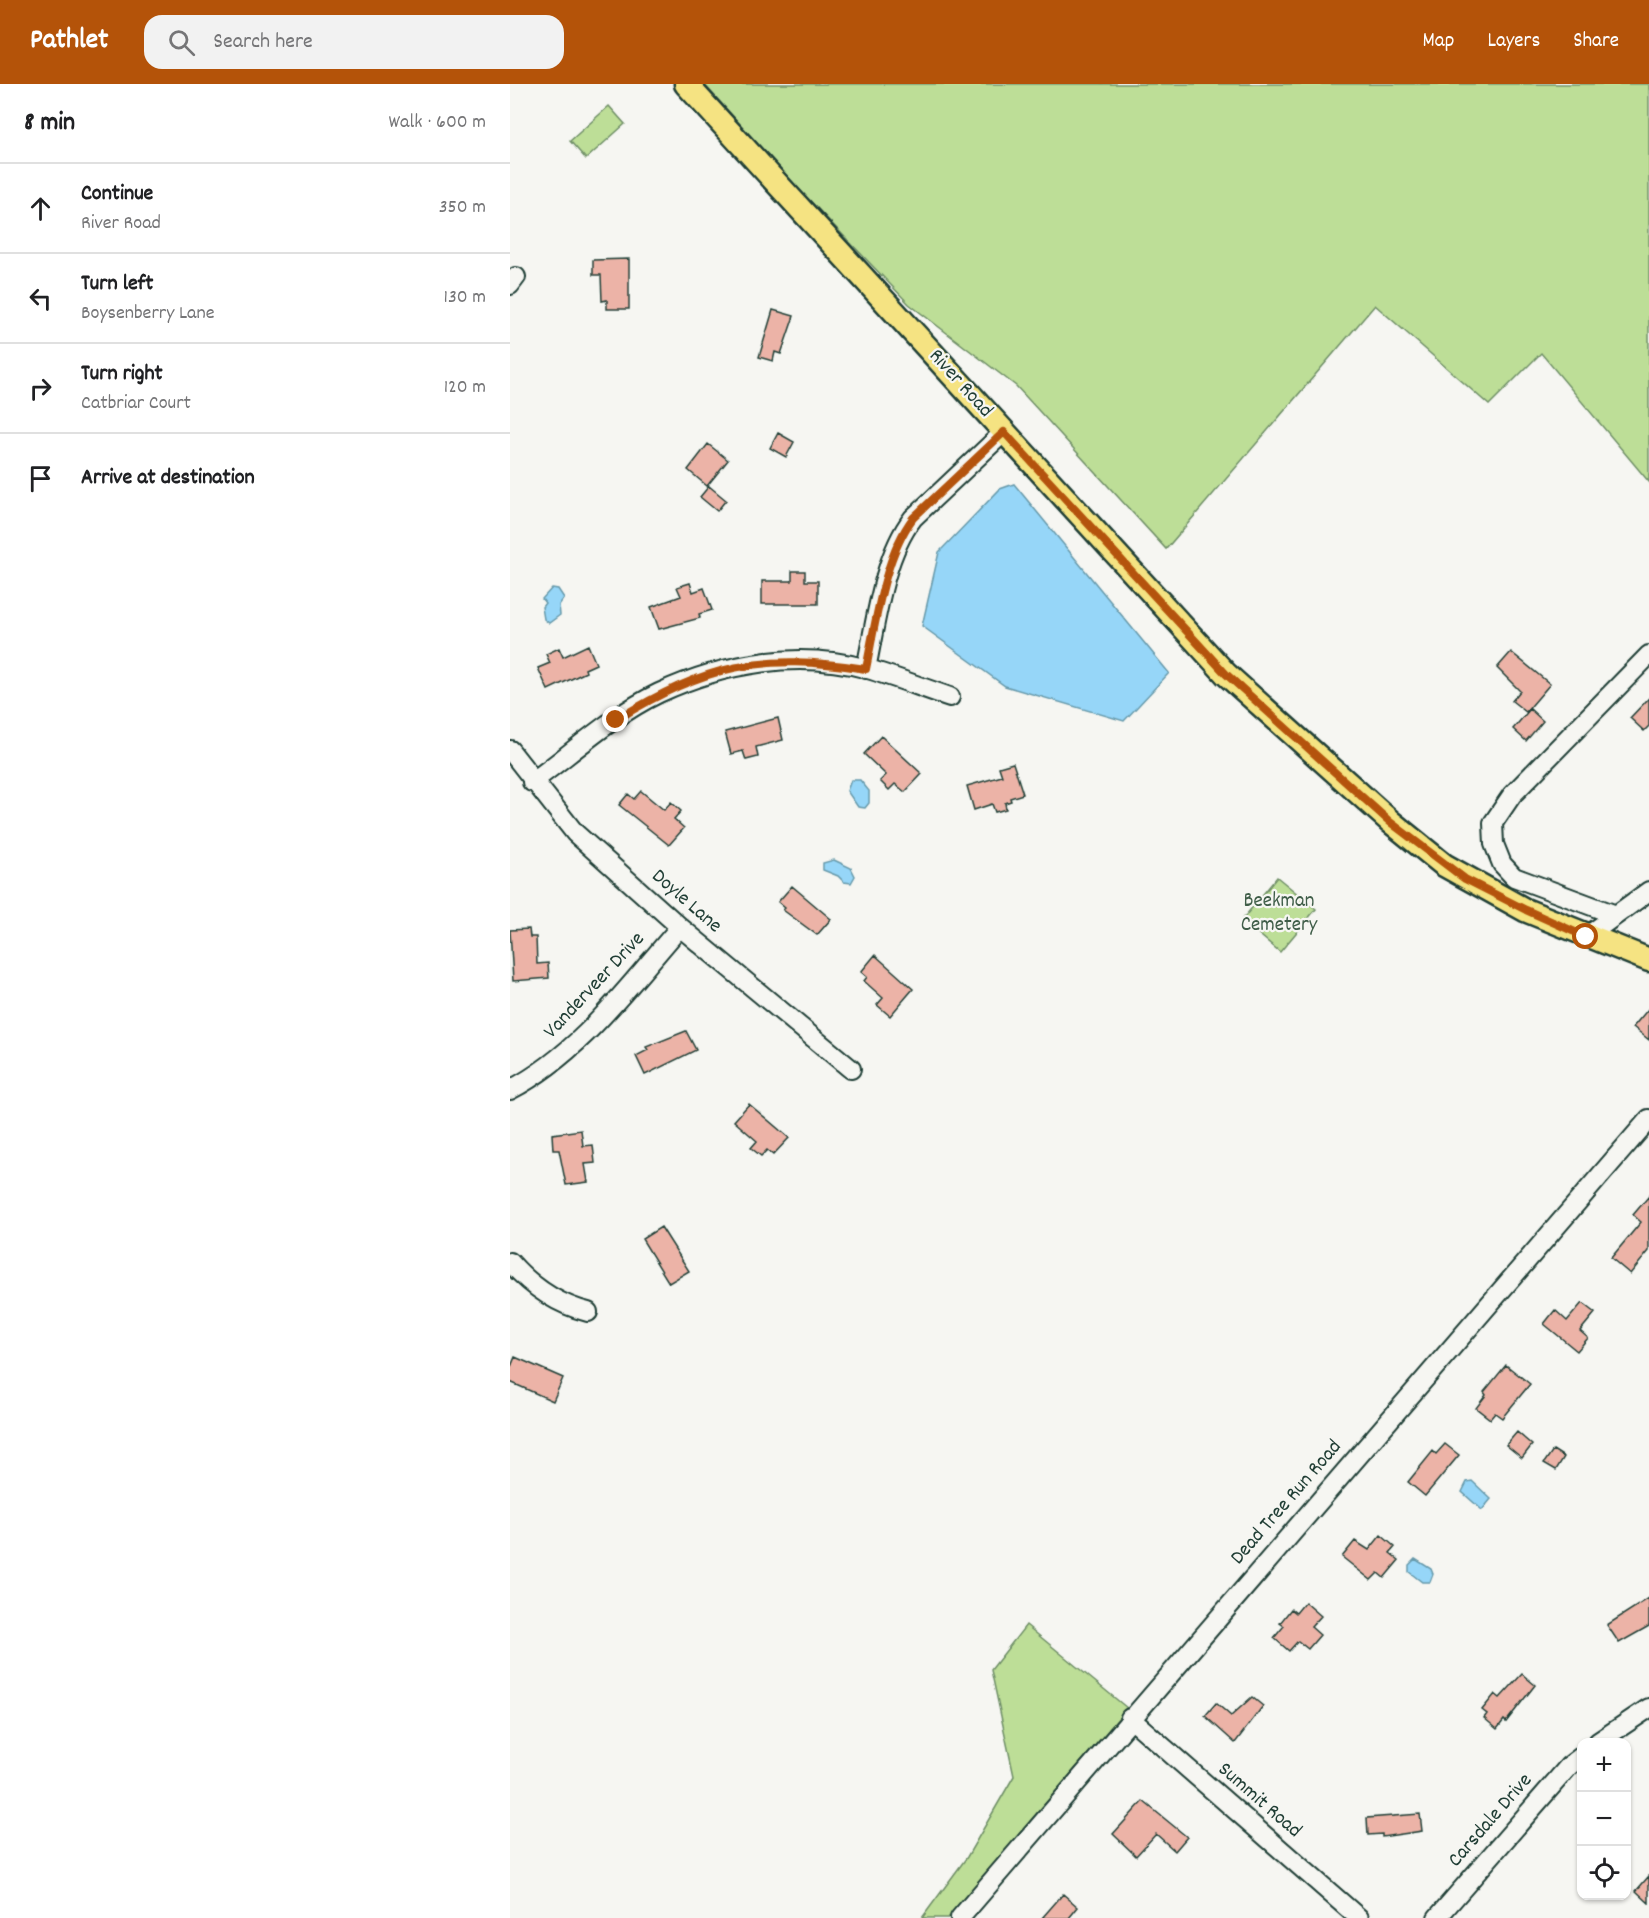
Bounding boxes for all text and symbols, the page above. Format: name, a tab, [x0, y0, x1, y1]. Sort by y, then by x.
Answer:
search box	[144, 15, 564, 69]
text: Pathlet	[30, 22, 108, 62]
icon: search	[165, 26, 198, 59]
text: Search here	[213, 27, 313, 58]
text: Map	[1423, 27, 1454, 57]
text: Layers	[1487, 27, 1540, 57]
text: Share	[1573, 27, 1619, 57]
text: 8 min	[24, 105, 75, 142]
text: Walk · 600 m	[389, 109, 486, 137]
text: Continue	[81, 179, 153, 210]
icon: ahead	[24, 192, 57, 225]
text: 350 m	[439, 194, 486, 222]
text: River Road	[81, 210, 161, 238]
text: Turn left	[81, 269, 153, 300]
icon: left	[24, 282, 57, 315]
text: 130 m	[444, 284, 486, 312]
text: Boysenberry Lane	[81, 300, 215, 328]
street label: River Road	[921, 343, 999, 425]
text: Turn right	[81, 359, 163, 390]
icon: right	[24, 372, 57, 405]
text: 120 m	[444, 374, 486, 402]
text: Catbriar Court	[81, 390, 191, 418]
icon: arrive	[24, 462, 57, 495]
text: Arrive at destination	[81, 463, 255, 494]
route end	[602, 706, 628, 732]
street label: Doyle Lane	[644, 863, 728, 941]
park label: Beekman Cemetery	[1241, 887, 1318, 941]
route start	[1572, 923, 1598, 949]
street label: Vanderveer Drive	[537, 926, 653, 1046]
street label: Dead Tree Run Road	[1224, 1434, 1350, 1572]
map controls	[1577, 1738, 1631, 1900]
button: +	[1577, 1738, 1631, 1792]
street label: Summit Road	[1210, 1756, 1308, 1846]
street label: Carsdale Drive	[1442, 1767, 1540, 1875]
button: −	[1577, 1792, 1631, 1846]
button: locate	[1577, 1846, 1631, 1900]

